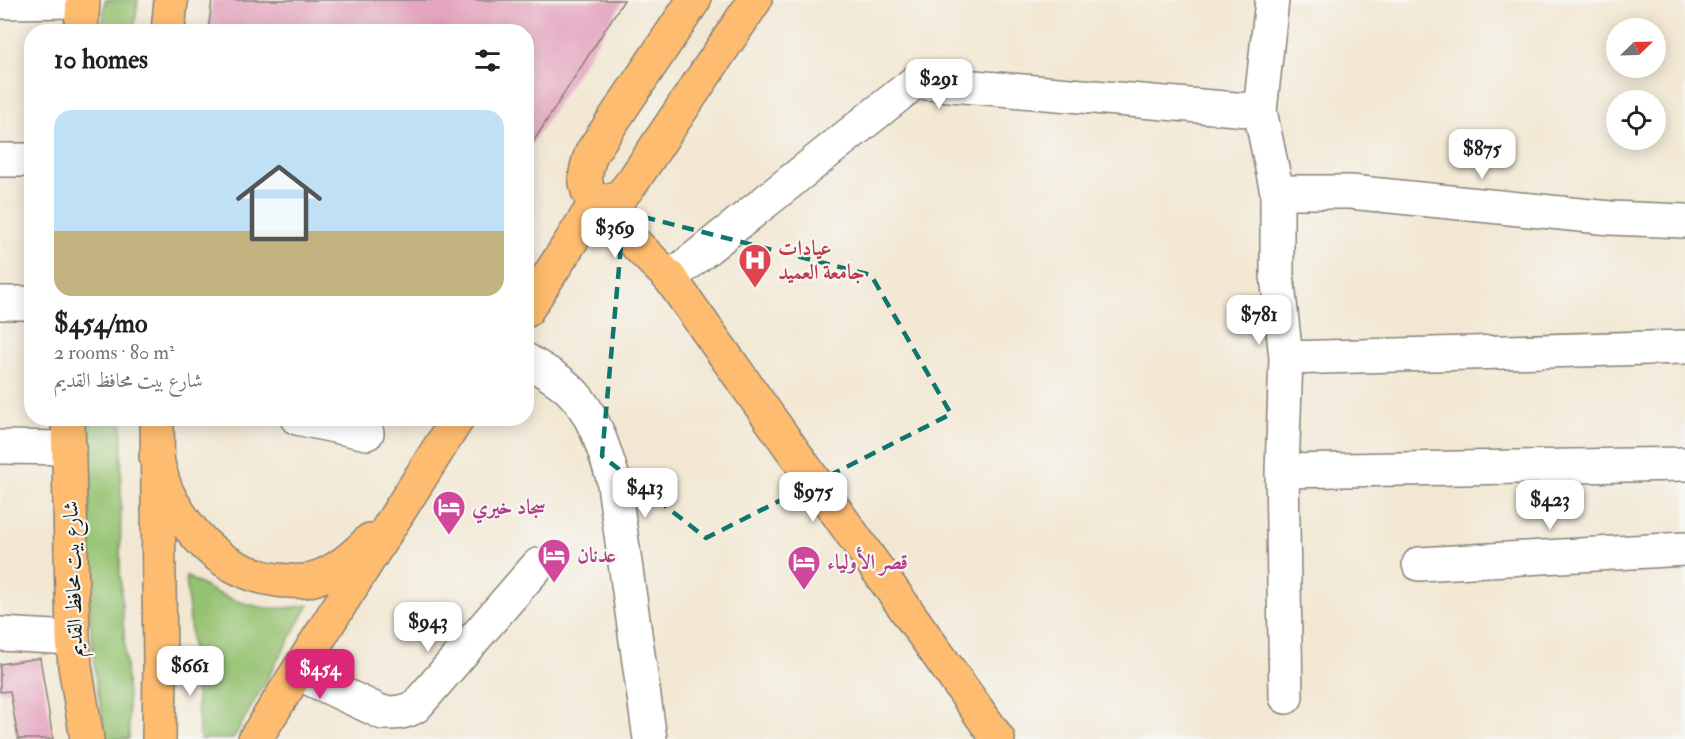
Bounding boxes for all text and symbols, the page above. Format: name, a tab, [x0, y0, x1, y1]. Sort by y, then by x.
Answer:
north arrow	[1606, 18, 1666, 78]
map controls	[1606, 18, 1666, 150]
text: 10 homes	[54, 44, 148, 76]
icon: filters	[471, 44, 504, 77]
pin: $291	[903, 59, 975, 110]
text: $291	[920, 66, 958, 91]
button: locate	[1606, 90, 1666, 150]
pin: $875	[1446, 129, 1518, 180]
text: $875	[1463, 136, 1501, 161]
icon: home	[225, 149, 333, 257]
pin: $369	[579, 208, 651, 259]
text: $369	[595, 215, 635, 240]
place label: عيادات جامعة العميد	[778, 235, 865, 286]
hospital icon: عيادات جامعة العميد	[737, 242, 773, 289]
pin: $781	[1223, 295, 1295, 346]
text: $781	[1240, 302, 1278, 327]
text: $454/mo	[54, 308, 147, 340]
text: 2 rooms · 80 m²	[54, 340, 175, 365]
text: شارع بيت محافظ القديم	[54, 368, 203, 393]
pin: $413	[609, 468, 681, 519]
pin: $975	[777, 472, 849, 523]
text: $413	[627, 475, 663, 500]
text: $975	[793, 479, 833, 504]
pin: $423	[1514, 480, 1586, 531]
text: $423	[1530, 487, 1570, 512]
hotel icon: سجاد خيري	[431, 489, 467, 536]
place label: سجاد خيري	[472, 494, 546, 524]
street label: شارع بيت محافظ القديم	[57, 500, 94, 658]
hotel icon: عدنان	[536, 537, 572, 584]
place label: عدنان	[577, 542, 616, 569]
hotel icon: قصر الأولياء	[786, 544, 822, 591]
place label: قصر الأولياء	[827, 546, 908, 576]
pin: $943	[392, 602, 464, 653]
text: $943	[408, 609, 448, 634]
pin: $661	[154, 646, 226, 697]
pin: $454	[284, 649, 356, 700]
text: $661	[171, 653, 209, 678]
text: $454	[299, 656, 341, 681]

